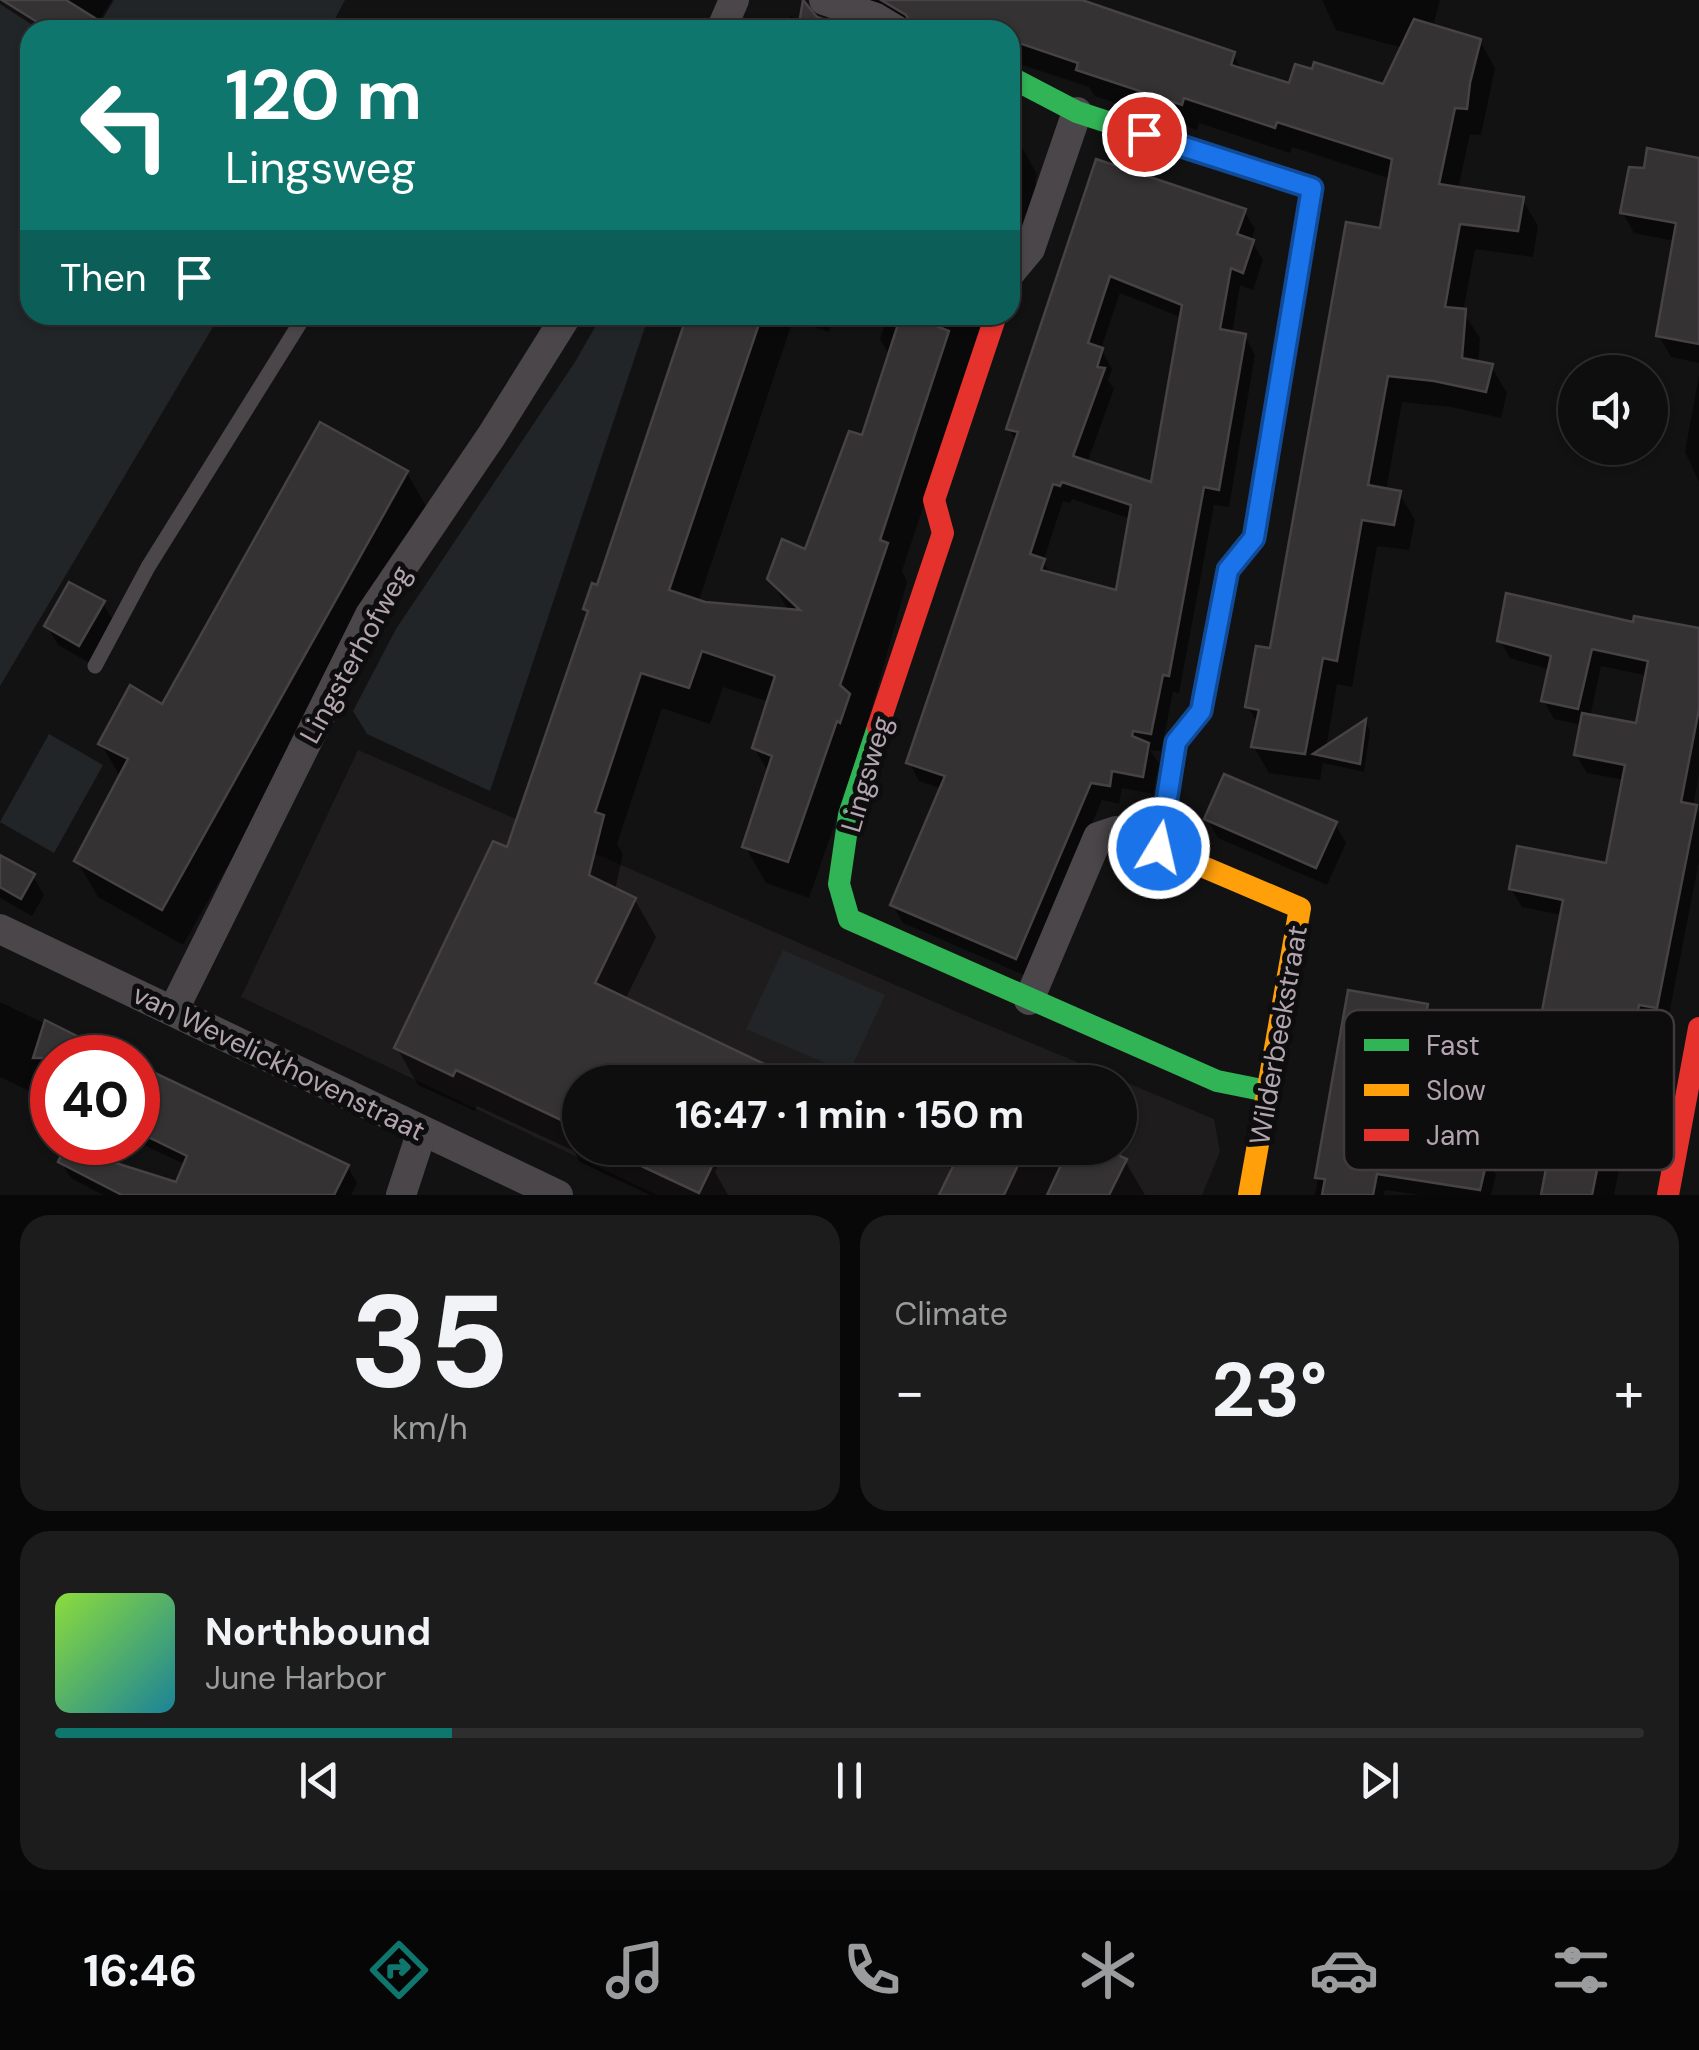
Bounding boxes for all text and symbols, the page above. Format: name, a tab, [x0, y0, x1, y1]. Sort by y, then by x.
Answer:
text: 120 m	[225, 50, 422, 141]
icon: left	[60, 60, 190, 190]
pin	[1102, 92, 1187, 177]
icon: arrive	[1117, 107, 1172, 162]
text: Lingsweg	[225, 138, 416, 197]
icon: arrive	[167, 250, 222, 305]
text: Then	[60, 253, 147, 303]
map controls	[1558, 355, 1668, 465]
button: sound	[1558, 355, 1668, 465]
street label: Lingsterhofweg	[291, 559, 420, 750]
street label: Lingsweg	[832, 712, 901, 836]
position arrow	[1107, 796, 1211, 900]
street label: Wilderbeekstraat	[1241, 922, 1316, 1148]
street label: van Wevelickhovenstraat	[127, 976, 431, 1149]
legend	[1344, 1010, 1674, 1170]
text: Fast	[1426, 1027, 1480, 1064]
speed limit sign: 40	[30, 1035, 160, 1165]
text: Slow	[1426, 1072, 1486, 1109]
text: 16:47 · 1 min · 150 m	[675, 1090, 1024, 1140]
text: Jam	[1426, 1117, 1480, 1154]
text: 35	[350, 1257, 509, 1426]
text: Climate	[895, 1293, 1008, 1335]
text: 23°	[1211, 1342, 1327, 1439]
text: −	[895, 1356, 925, 1428]
text: +	[1614, 1356, 1644, 1428]
text: km/h	[392, 1407, 468, 1449]
text: Northbound	[205, 1607, 431, 1657]
text: June Harbor	[205, 1657, 386, 1699]
icon: previous	[292, 1753, 347, 1808]
icon: pause	[822, 1753, 877, 1808]
icon: next	[1352, 1753, 1407, 1808]
icon: directions	[364, 1935, 434, 2005]
icon: music	[600, 1935, 670, 2005]
icon: phone	[837, 1935, 907, 2005]
icon: climate	[1073, 1935, 1143, 2005]
icon: car	[1309, 1935, 1379, 2005]
icon: filters	[1546, 1935, 1616, 2005]
text: 16:46	[83, 1941, 197, 2000]

